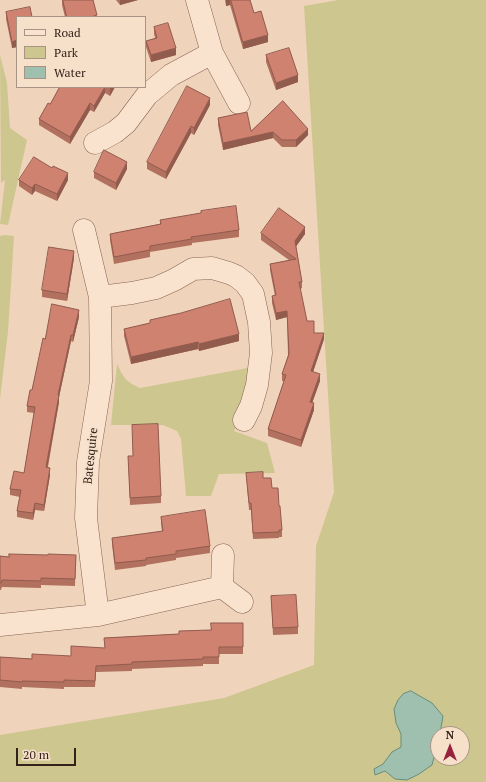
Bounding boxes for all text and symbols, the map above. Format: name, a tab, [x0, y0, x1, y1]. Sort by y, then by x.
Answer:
legend	[16, 16, 146, 88]
text: Road	[54, 25, 81, 40]
text: Park	[54, 45, 78, 60]
text: Water	[54, 65, 86, 80]
street label: Batesquire	[81, 427, 101, 485]
north arrow	[430, 726, 470, 766]
text: N	[446, 728, 454, 742]
scale bar	[18, 740, 78, 766]
text: 20 m	[23, 747, 49, 762]

